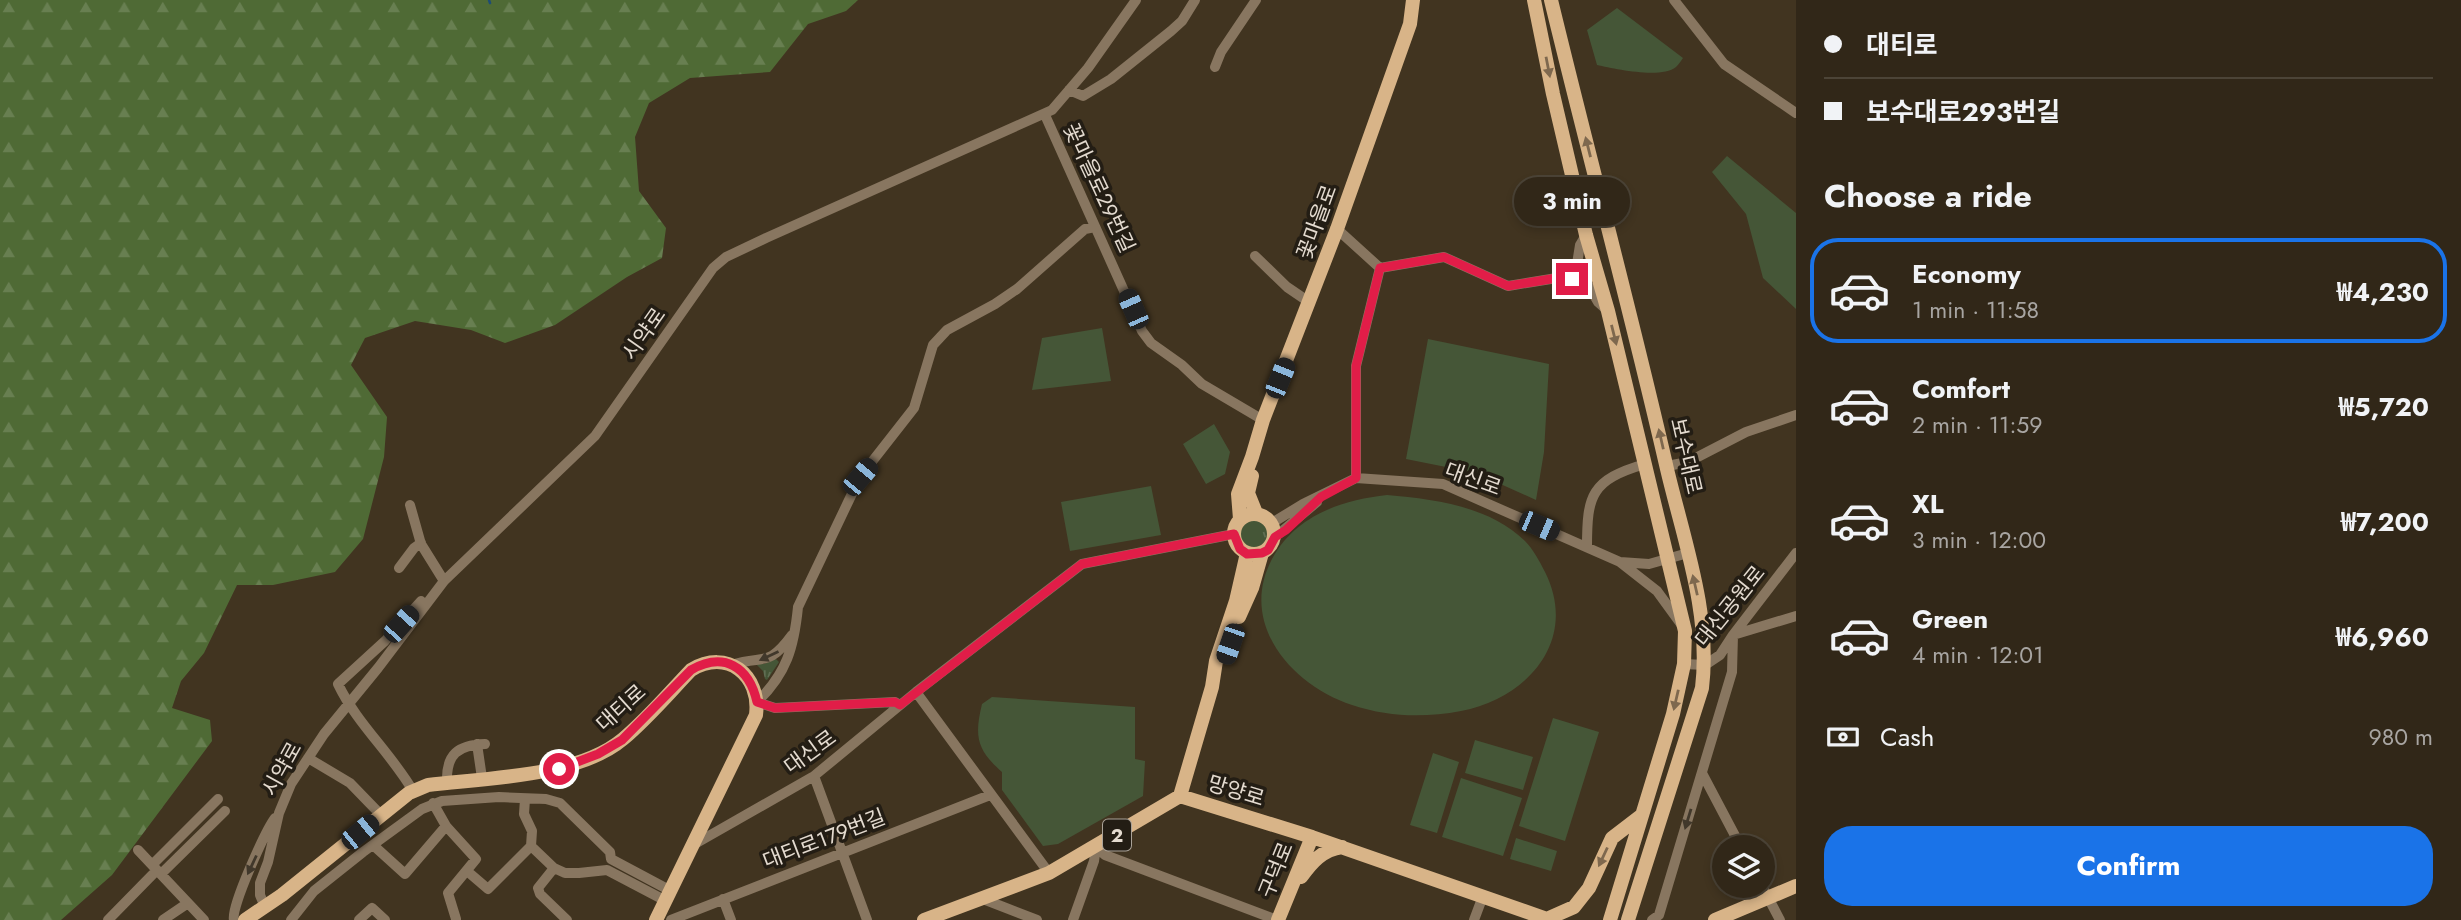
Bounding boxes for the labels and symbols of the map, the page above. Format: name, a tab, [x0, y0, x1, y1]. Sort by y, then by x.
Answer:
one-way arrow	[1542, 56, 1553, 78]
street label: 꽃마을로29번길	[1056, 118, 1142, 258]
one-way arrow	[1582, 136, 1593, 158]
callout: 3 min	[1514, 177, 1630, 226]
street label: 꽃마을로	[1290, 181, 1344, 263]
route end	[1556, 263, 1588, 295]
car	[1115, 286, 1152, 332]
street label: 시약로	[615, 302, 673, 366]
one-way arrow	[1609, 324, 1620, 346]
car	[1263, 355, 1298, 401]
street label: 보수대로	[1663, 415, 1709, 497]
one-way arrow	[1655, 428, 1666, 450]
car	[839, 454, 882, 500]
street label: 대신로	[1441, 455, 1505, 503]
car	[1516, 508, 1563, 544]
street label: 대신공원로	[1688, 559, 1772, 653]
one-way arrow	[1689, 574, 1700, 596]
car	[380, 601, 423, 647]
car	[1214, 621, 1247, 667]
one-way arrow	[758, 650, 779, 662]
street label: 대티로	[589, 677, 653, 739]
one-way arrow	[1670, 689, 1681, 711]
street label: 대신로	[778, 723, 842, 781]
street label: 시약로	[255, 736, 309, 802]
route start	[543, 753, 575, 785]
street label: 망양로	[1204, 768, 1268, 814]
street label: 대티로179번길	[758, 802, 890, 876]
one-way arrow	[1682, 809, 1692, 830]
car	[338, 811, 383, 853]
road number: 2	[1103, 820, 1131, 850]
street label: 구덕로	[1251, 838, 1301, 902]
one-way arrow	[1597, 847, 1609, 867]
one-way arrow	[246, 855, 258, 875]

